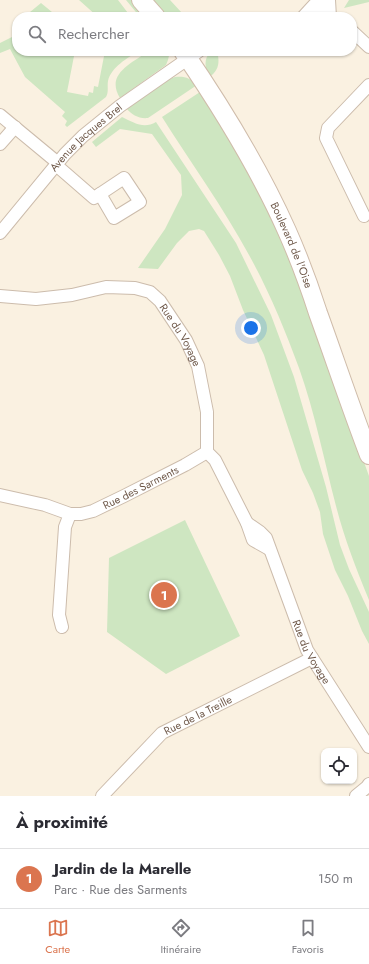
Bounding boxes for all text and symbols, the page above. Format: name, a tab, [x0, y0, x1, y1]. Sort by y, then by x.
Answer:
search box	[12, 12, 357, 56]
icon: search	[26, 23, 48, 45]
text: Rechercher	[58, 23, 130, 45]
street label: Avenue Jacques Brel	[46, 99, 126, 175]
street label: Boulevard de l'Oise	[267, 199, 317, 290]
street label: Rue du Voyage	[156, 300, 205, 369]
your location	[241, 318, 261, 338]
street label: Rue des Sarments	[100, 461, 182, 513]
pin: 1	[151, 580, 177, 610]
street label: Rue du Voyage	[289, 617, 335, 687]
street label: Rue de la Treille	[161, 691, 235, 739]
map controls	[321, 748, 357, 784]
button: locate	[321, 748, 357, 784]
text: À proximité	[16, 810, 108, 834]
text: Jardin de la Marelle	[54, 858, 191, 880]
text: 1	[26, 869, 32, 888]
text: 150 m	[318, 869, 353, 888]
text: Parc · Rue des Sarments	[54, 880, 187, 899]
tab: Carte	[45, 917, 70, 957]
tab: Itinéraire	[160, 917, 201, 957]
tab: Favoris	[292, 917, 324, 957]

